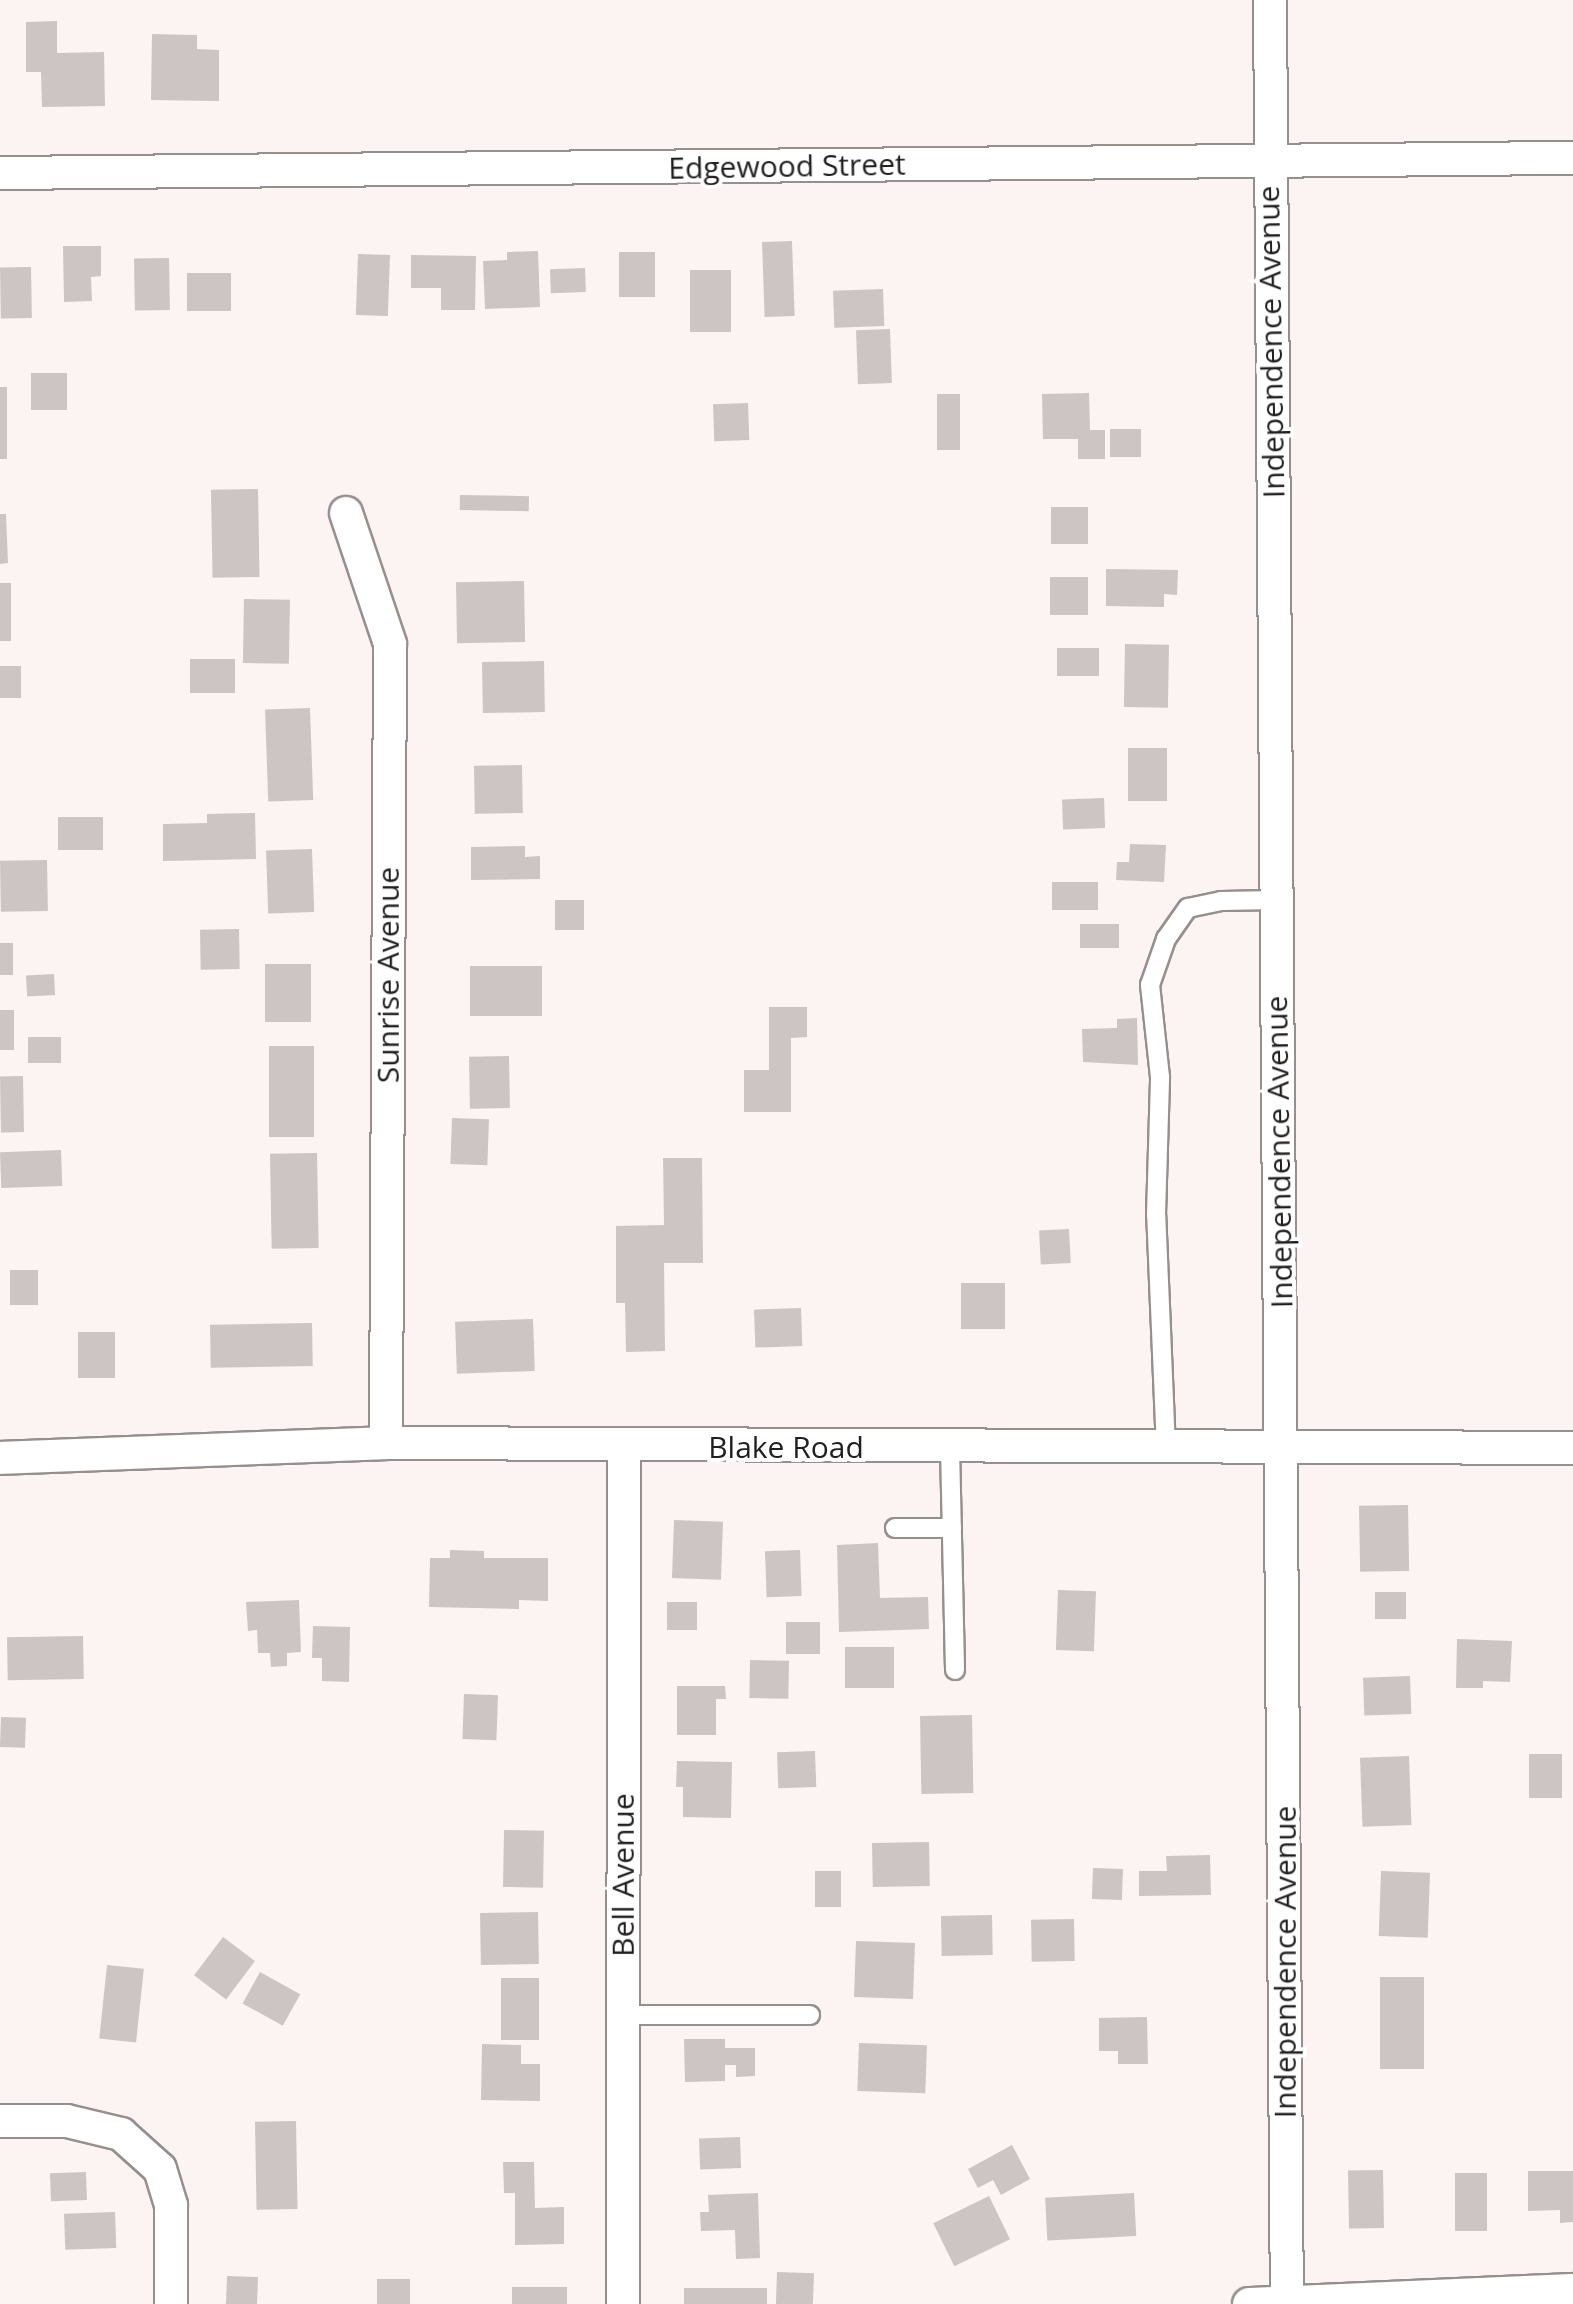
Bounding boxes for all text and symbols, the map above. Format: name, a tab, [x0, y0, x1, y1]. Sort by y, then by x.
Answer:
street label: Edgewood Street	[668, 146, 906, 186]
street label: Independence Avenue	[1250, 185, 1292, 499]
street label: Sunrise Avenue	[370, 867, 406, 1083]
street label: Independence Avenue	[1258, 995, 1300, 1309]
street label: Blake Road	[708, 1429, 864, 1465]
street label: Bell Avenue	[605, 1793, 641, 1957]
street label: Independence Avenue	[1267, 1806, 1303, 2118]

